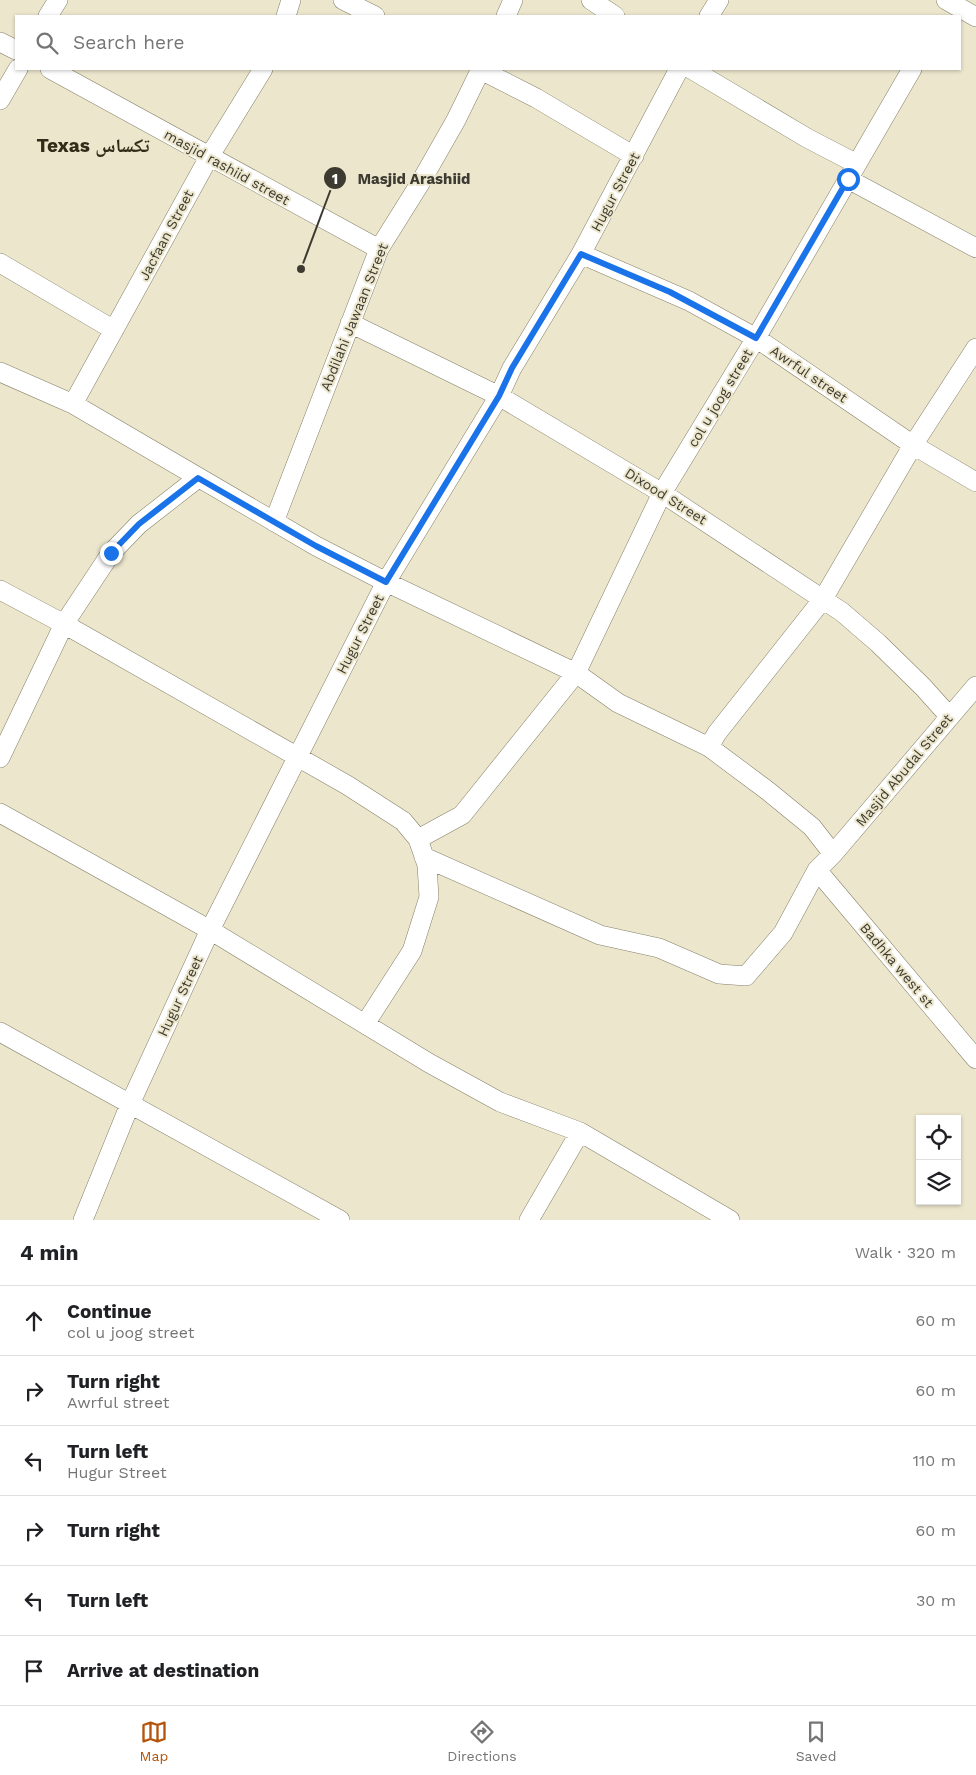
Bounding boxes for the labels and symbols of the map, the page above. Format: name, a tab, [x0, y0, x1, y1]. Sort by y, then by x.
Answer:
street label: masjid rashiid street	[162, 126, 293, 208]
district label: Texas تكساس	[36, 134, 150, 157]
street label: Hugur Street	[587, 150, 643, 234]
callout: Masjid Arashiid	[322, 163, 480, 193]
route start	[837, 168, 860, 191]
text: 1	[332, 170, 338, 188]
text: Masjid Arashiid	[357, 170, 471, 188]
street label: Jacfaan Street	[135, 187, 197, 283]
street label: Abdilahi Jawaan Street	[317, 241, 391, 393]
street label: Awrful street	[767, 342, 851, 406]
street label: col u joog street	[684, 346, 756, 450]
street label: Dixood Street	[622, 464, 710, 528]
route end	[100, 542, 123, 565]
street label: Hugur Street	[333, 591, 387, 676]
street label: Masjid Abudal Street	[852, 710, 956, 829]
street label: Badhka west st	[857, 920, 937, 1011]
street label: Hugur Street	[154, 953, 206, 1039]

